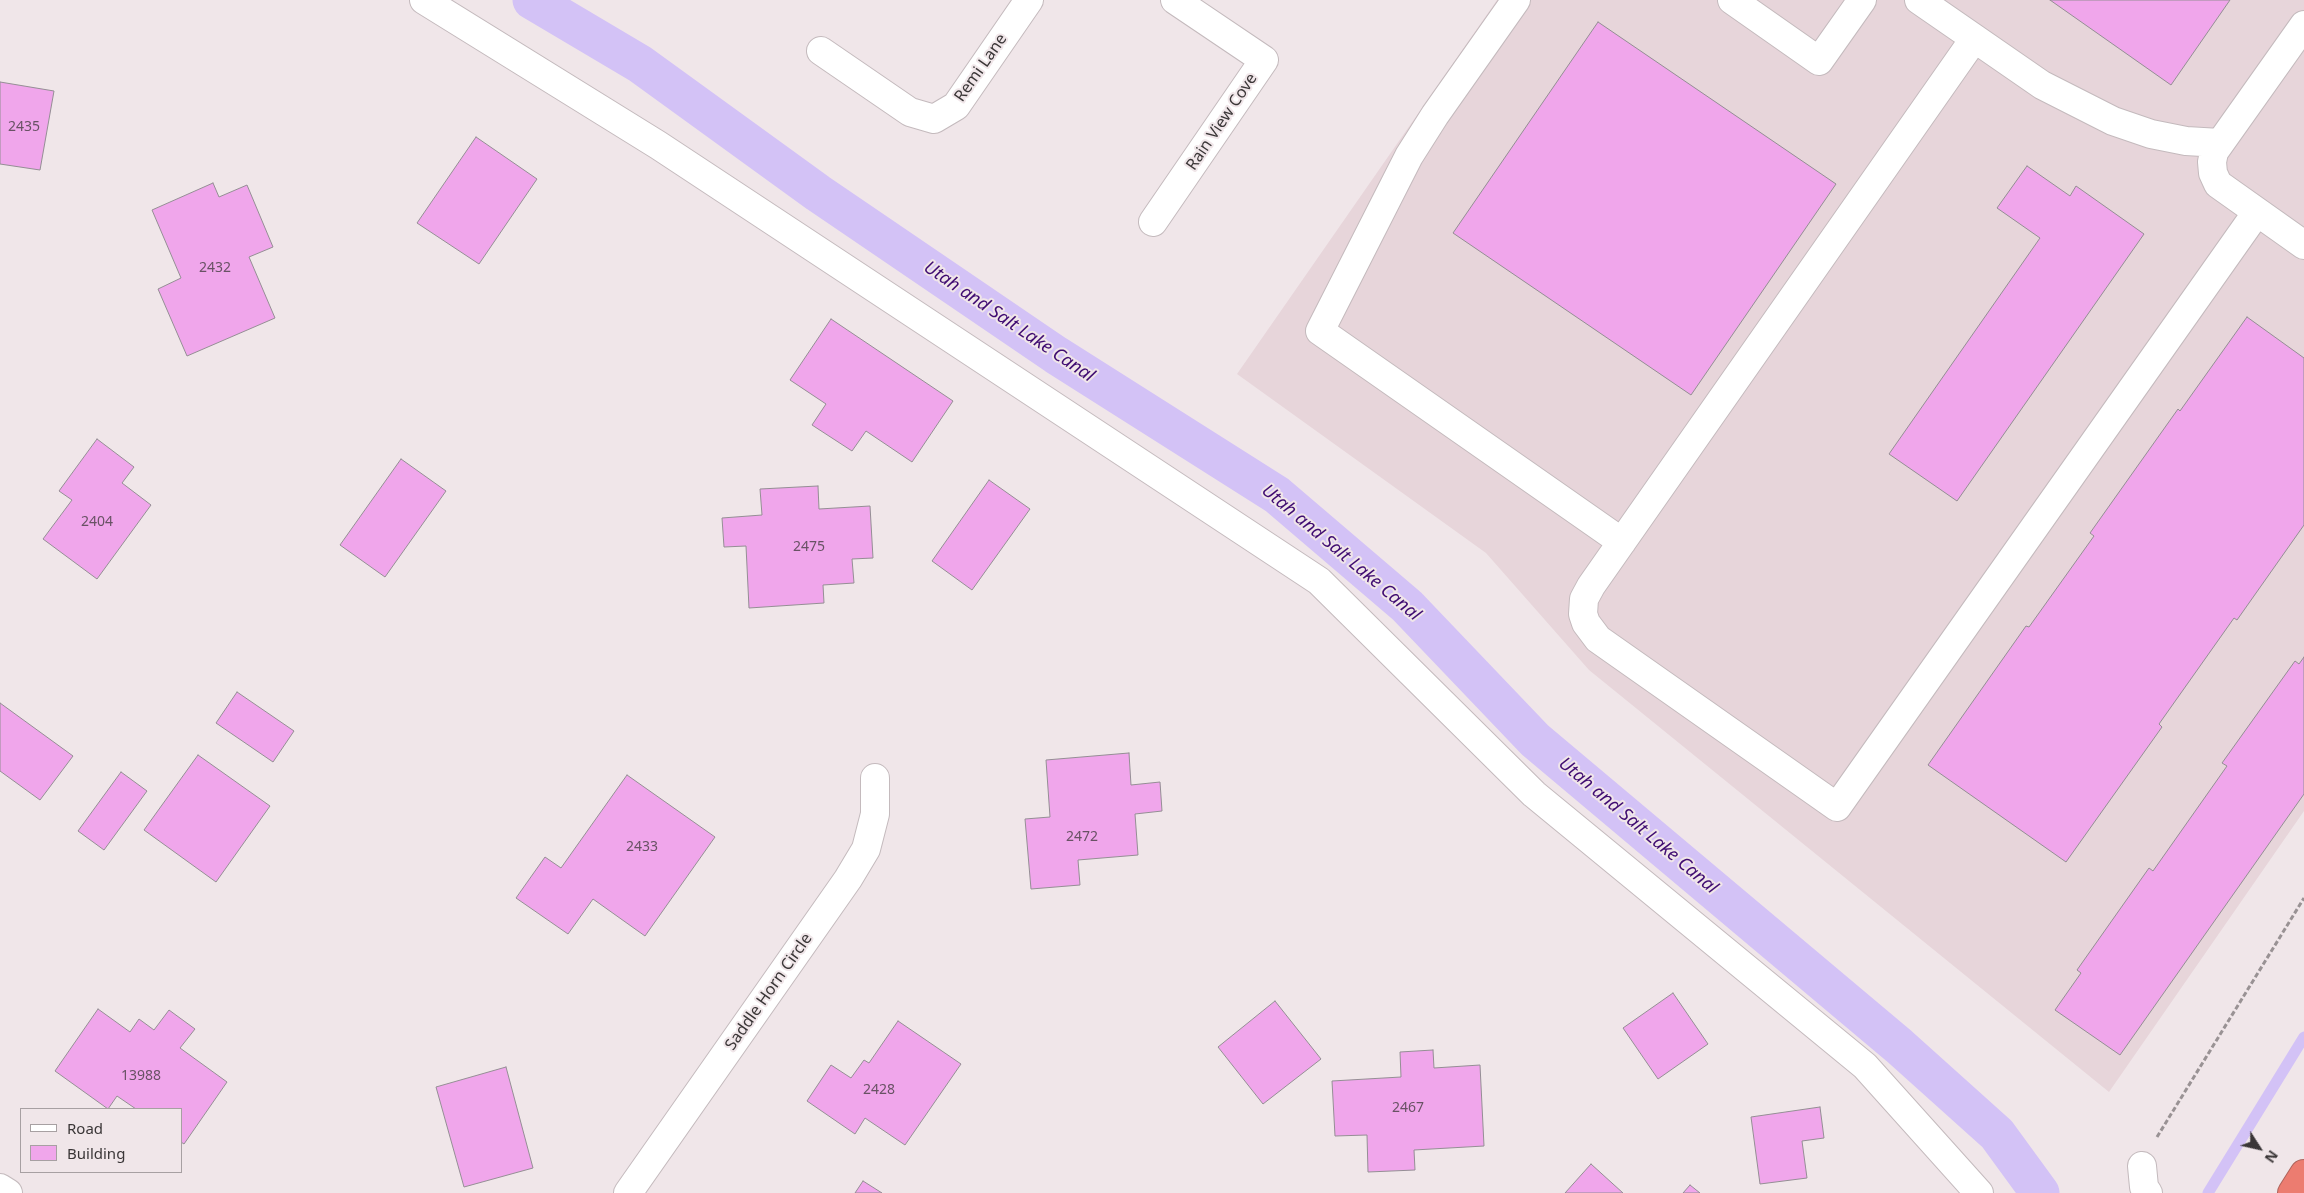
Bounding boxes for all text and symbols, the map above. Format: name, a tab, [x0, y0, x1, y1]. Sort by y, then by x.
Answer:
street label: Remi Lane	[951, 30, 1011, 106]
street label: Rain View Cove	[1182, 70, 1262, 174]
house number: 2435	[8, 119, 40, 135]
water label: Utah and Salt Lake Canal	[920, 257, 1098, 387]
house number: 2432	[199, 260, 231, 276]
water label: Utah and Salt Lake Canal	[1257, 480, 1425, 626]
house number: 2404	[81, 514, 113, 530]
house number: 2475	[793, 539, 825, 555]
water label: Utah and Salt Lake Canal	[1554, 753, 1722, 899]
house number: 2472	[1066, 829, 1098, 845]
house number: 2433	[626, 839, 658, 855]
street label: Saddle Horn Circle	[721, 930, 817, 1054]
house number: 13988	[121, 1068, 161, 1084]
house number: 2428	[863, 1082, 895, 1098]
house number: 2467	[1392, 1100, 1424, 1116]
legend	[20, 1108, 182, 1173]
text: Road	[67, 1118, 103, 1138]
north arrow	[2234, 1123, 2284, 1173]
text: Building	[67, 1143, 125, 1163]
text: N	[2261, 1147, 2283, 1167]

